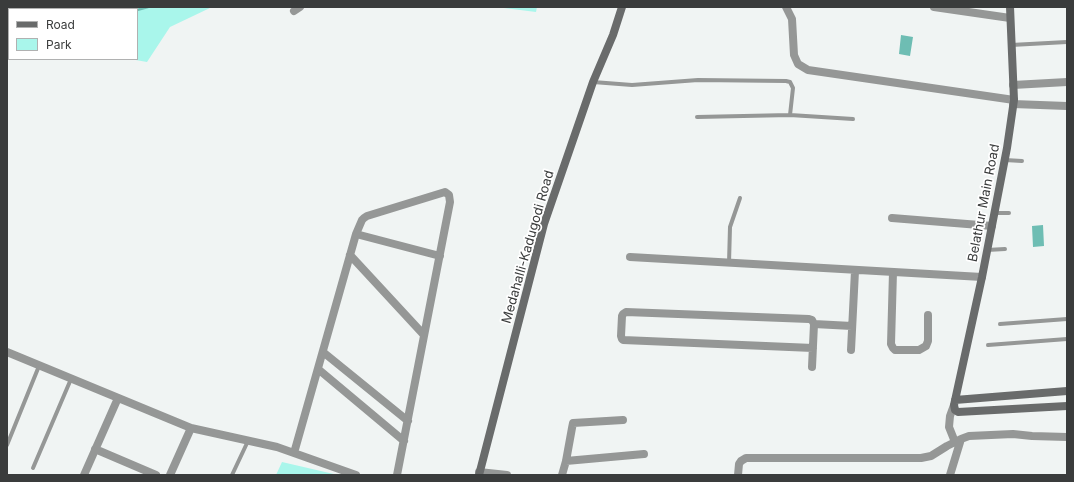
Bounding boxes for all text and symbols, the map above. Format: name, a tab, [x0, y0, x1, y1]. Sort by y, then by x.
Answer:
legend	[8, 8, 138, 60]
text: Road	[46, 17, 75, 32]
text: Park	[46, 37, 72, 52]
street label: Belathur Main Road	[965, 143, 1003, 263]
street label: Medahalli-Kadugodi Road	[499, 169, 557, 325]

